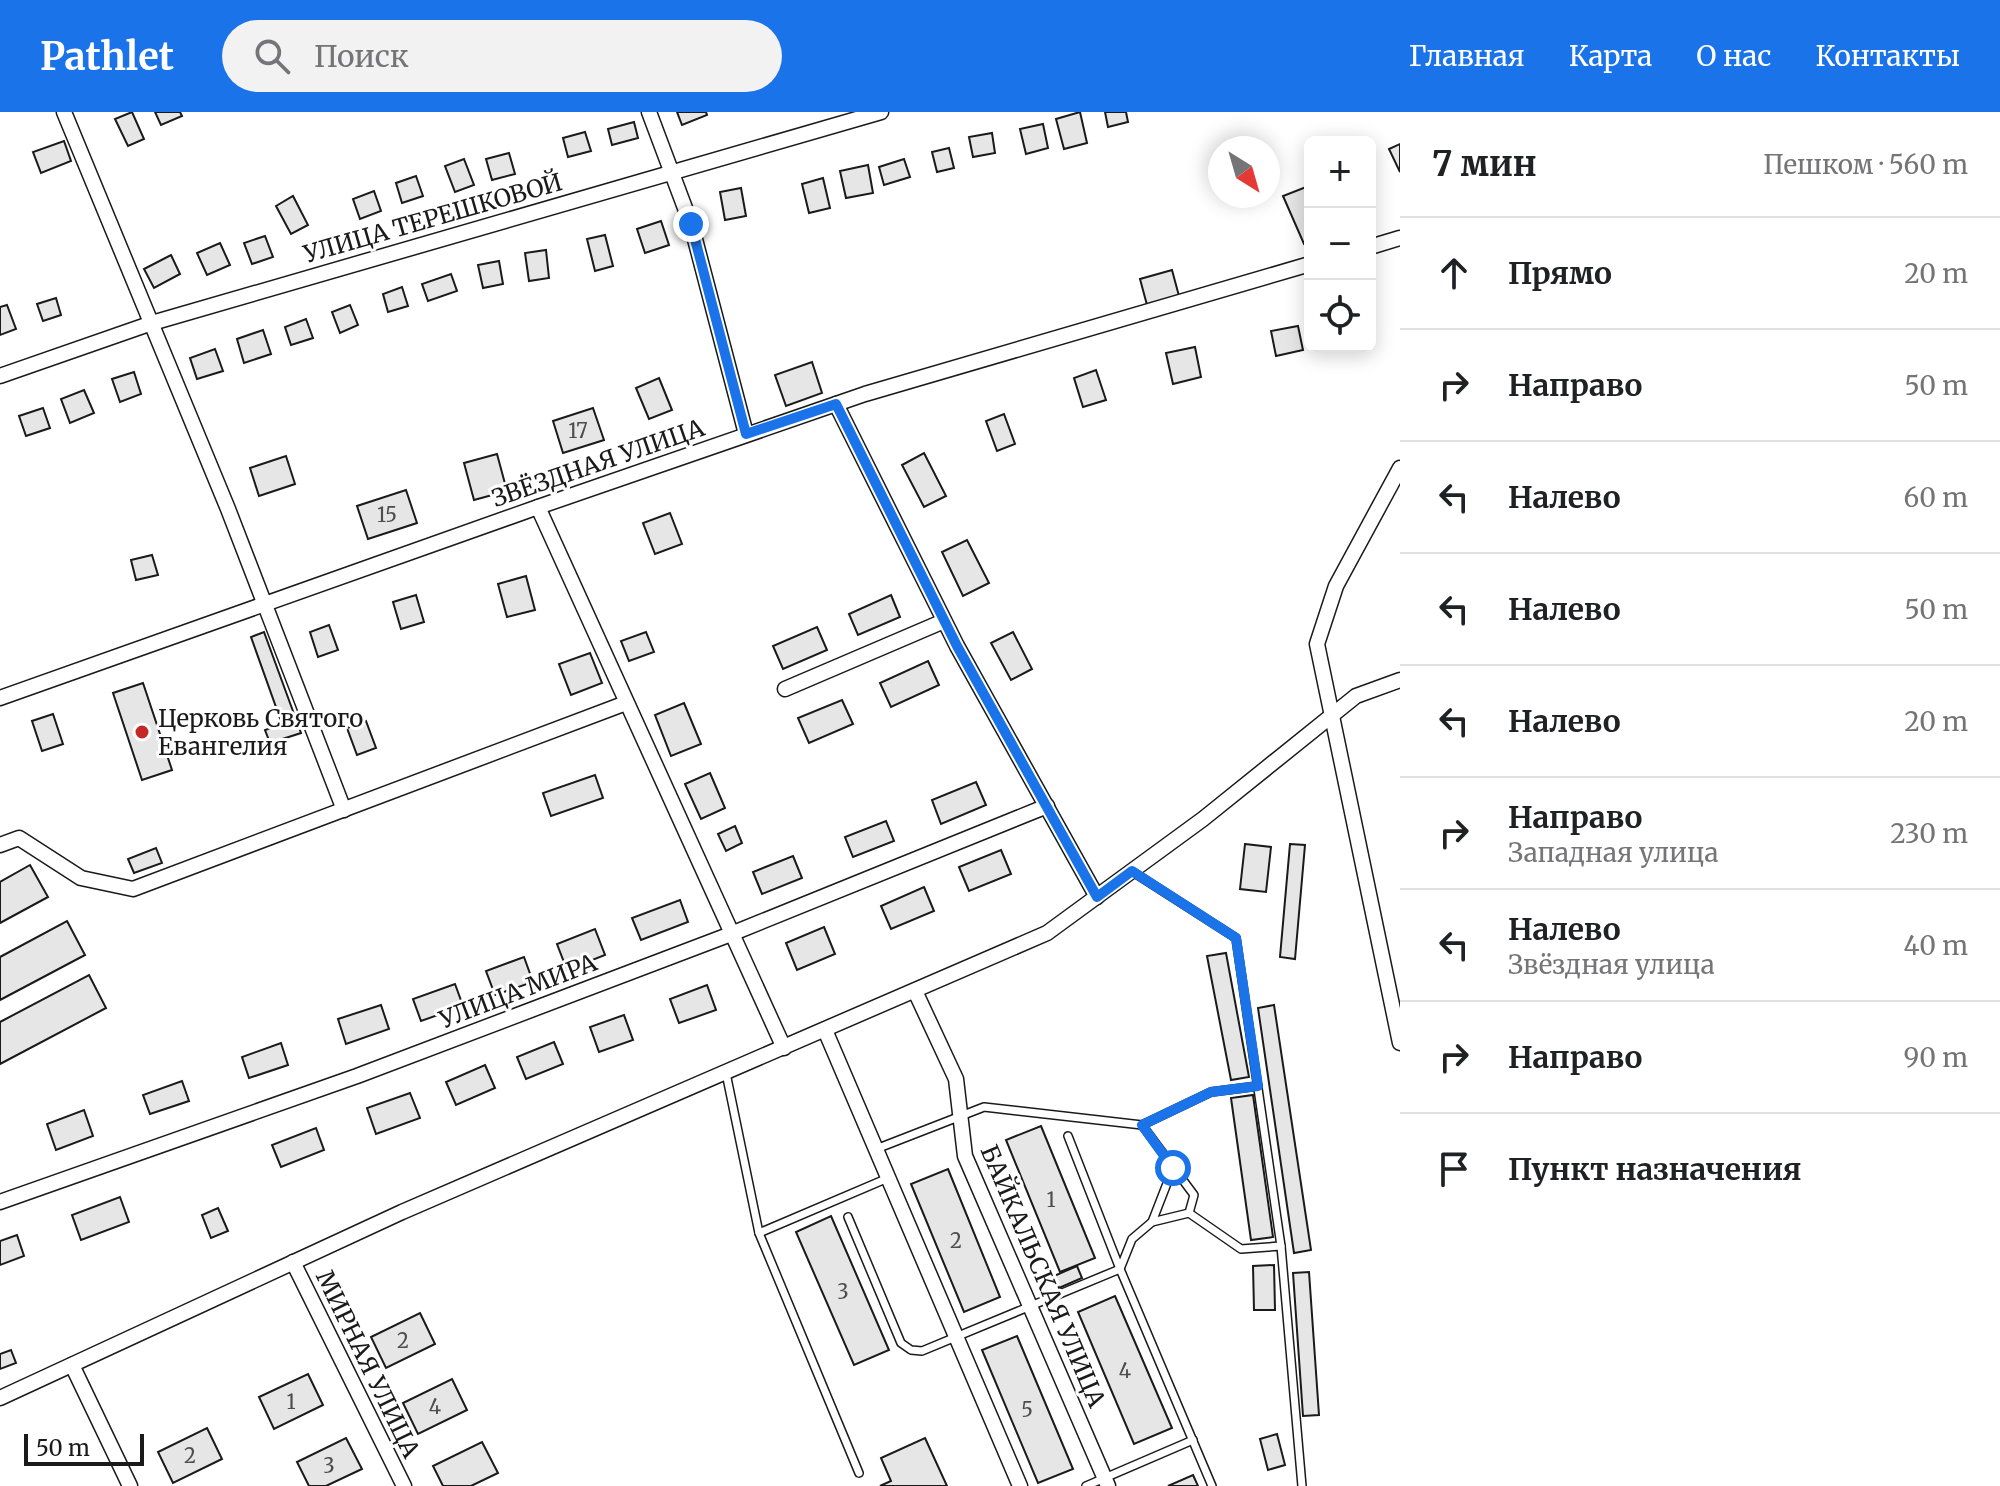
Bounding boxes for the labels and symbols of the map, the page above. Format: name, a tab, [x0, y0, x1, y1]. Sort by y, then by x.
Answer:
north arrow	[1208, 136, 1280, 208]
street label: УЛИЦА ТЕРЕШКОВОЙ	[299, 166, 566, 270]
route end	[673, 206, 709, 242]
street label: ЗВЁЗДНАЯ УЛИЦА	[488, 412, 709, 514]
house number: 17	[568, 418, 588, 443]
house number: 15	[377, 502, 397, 527]
place label: Церковь Святого Евангелия	[158, 703, 363, 762]
marker: Церковь Святого Евангелия	[133, 723, 151, 741]
street label: УЛИЦА МИРА	[434, 946, 602, 1036]
street label: БАЙКАЛЬСКАЯ УЛИЦА	[974, 1140, 1113, 1413]
route start	[1155, 1150, 1191, 1186]
house number: 1	[1046, 1187, 1056, 1212]
house number: 2	[950, 1228, 962, 1253]
street label: МИРНАЯ УЛИЦА	[309, 1265, 427, 1464]
house number: 3	[837, 1279, 849, 1304]
house number: 2	[397, 1328, 409, 1353]
house number: 4	[1119, 1358, 1131, 1383]
house number: 1	[286, 1389, 296, 1414]
house number: 4	[429, 1394, 441, 1419]
house number: 5	[1021, 1397, 1033, 1422]
scale bar	[24, 1430, 144, 1466]
house number: 2	[184, 1443, 196, 1468]
house number: 3	[323, 1453, 335, 1478]

